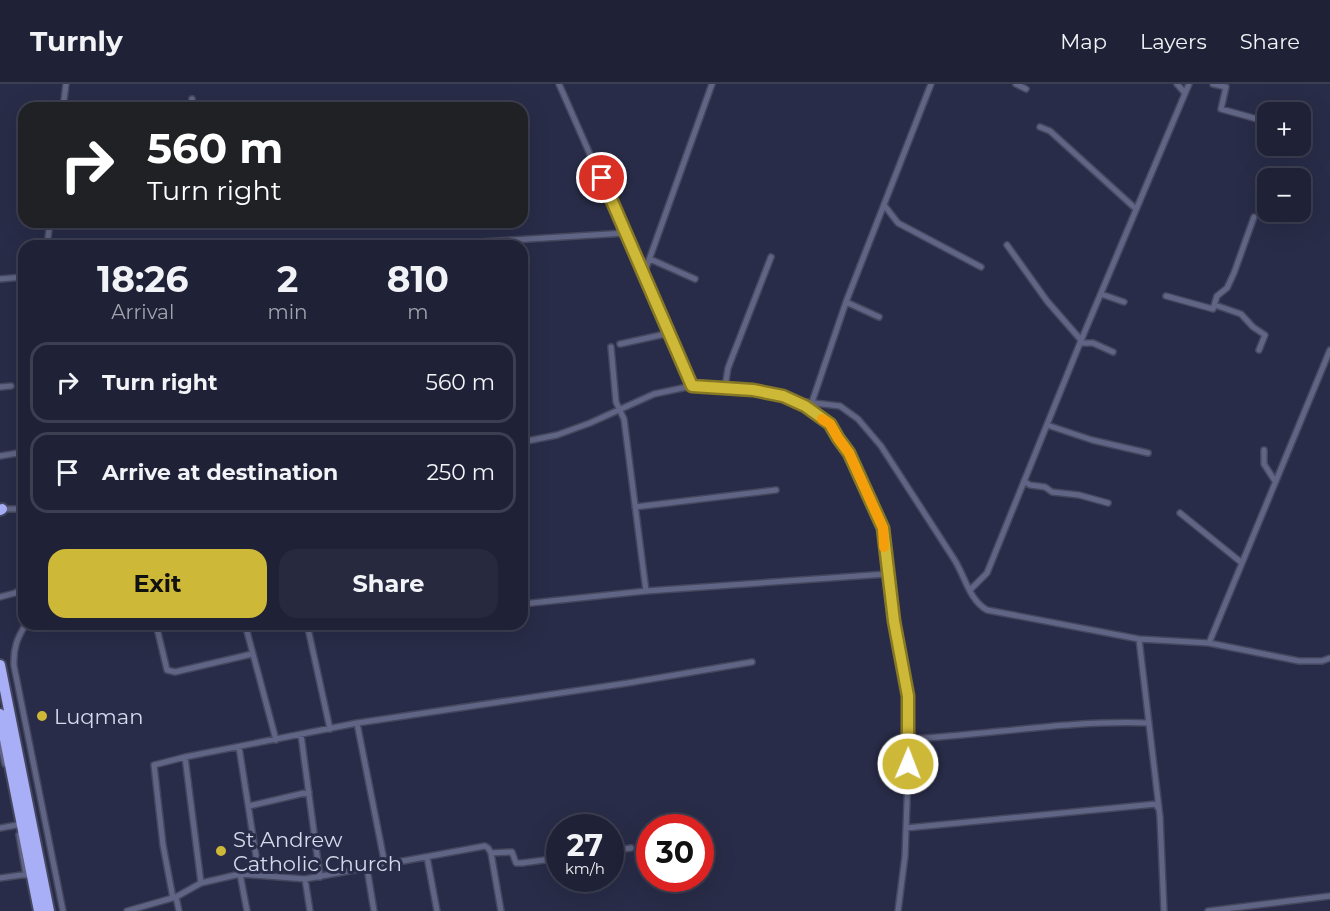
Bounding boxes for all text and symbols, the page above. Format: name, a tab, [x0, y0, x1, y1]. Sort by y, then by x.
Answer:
text: Turnly	[30, 24, 123, 58]
text: Map	[1060, 29, 1107, 54]
text: Layers	[1140, 29, 1207, 54]
text: Share	[1240, 29, 1300, 54]
map controls	[1257, 102, 1311, 222]
button: +	[1257, 102, 1311, 156]
text: 560 m	[147, 122, 283, 174]
icon: right	[48, 126, 126, 204]
pin	[576, 152, 627, 203]
icon: arrive	[585, 161, 618, 194]
button: −	[1257, 168, 1311, 222]
text: Turn right	[147, 174, 282, 207]
text: 18:26	[97, 257, 189, 301]
text: 2	[277, 257, 298, 301]
text: 810	[387, 257, 449, 301]
text: Arrival	[111, 300, 174, 324]
text: min	[268, 300, 308, 324]
text: m	[407, 300, 428, 324]
icon: right	[51, 366, 84, 399]
text: Turn right	[102, 369, 217, 396]
text: 560 m	[425, 369, 495, 396]
icon: arrive	[51, 456, 84, 489]
text: Arrive at destination	[102, 459, 338, 486]
text: 250 m	[426, 459, 495, 486]
button: Exit	[48, 549, 267, 618]
button: Share	[279, 549, 498, 618]
place label: Luqman	[54, 704, 143, 729]
marker: Luqman	[35, 709, 49, 723]
position arrow	[876, 732, 940, 796]
speed limit sign: 30	[636, 814, 714, 892]
place label: St Andrew Catholic Church	[233, 827, 402, 876]
text: 27	[567, 827, 603, 864]
marker: St Andrew Catholic Church	[214, 844, 228, 858]
text: km/h	[565, 859, 605, 878]

